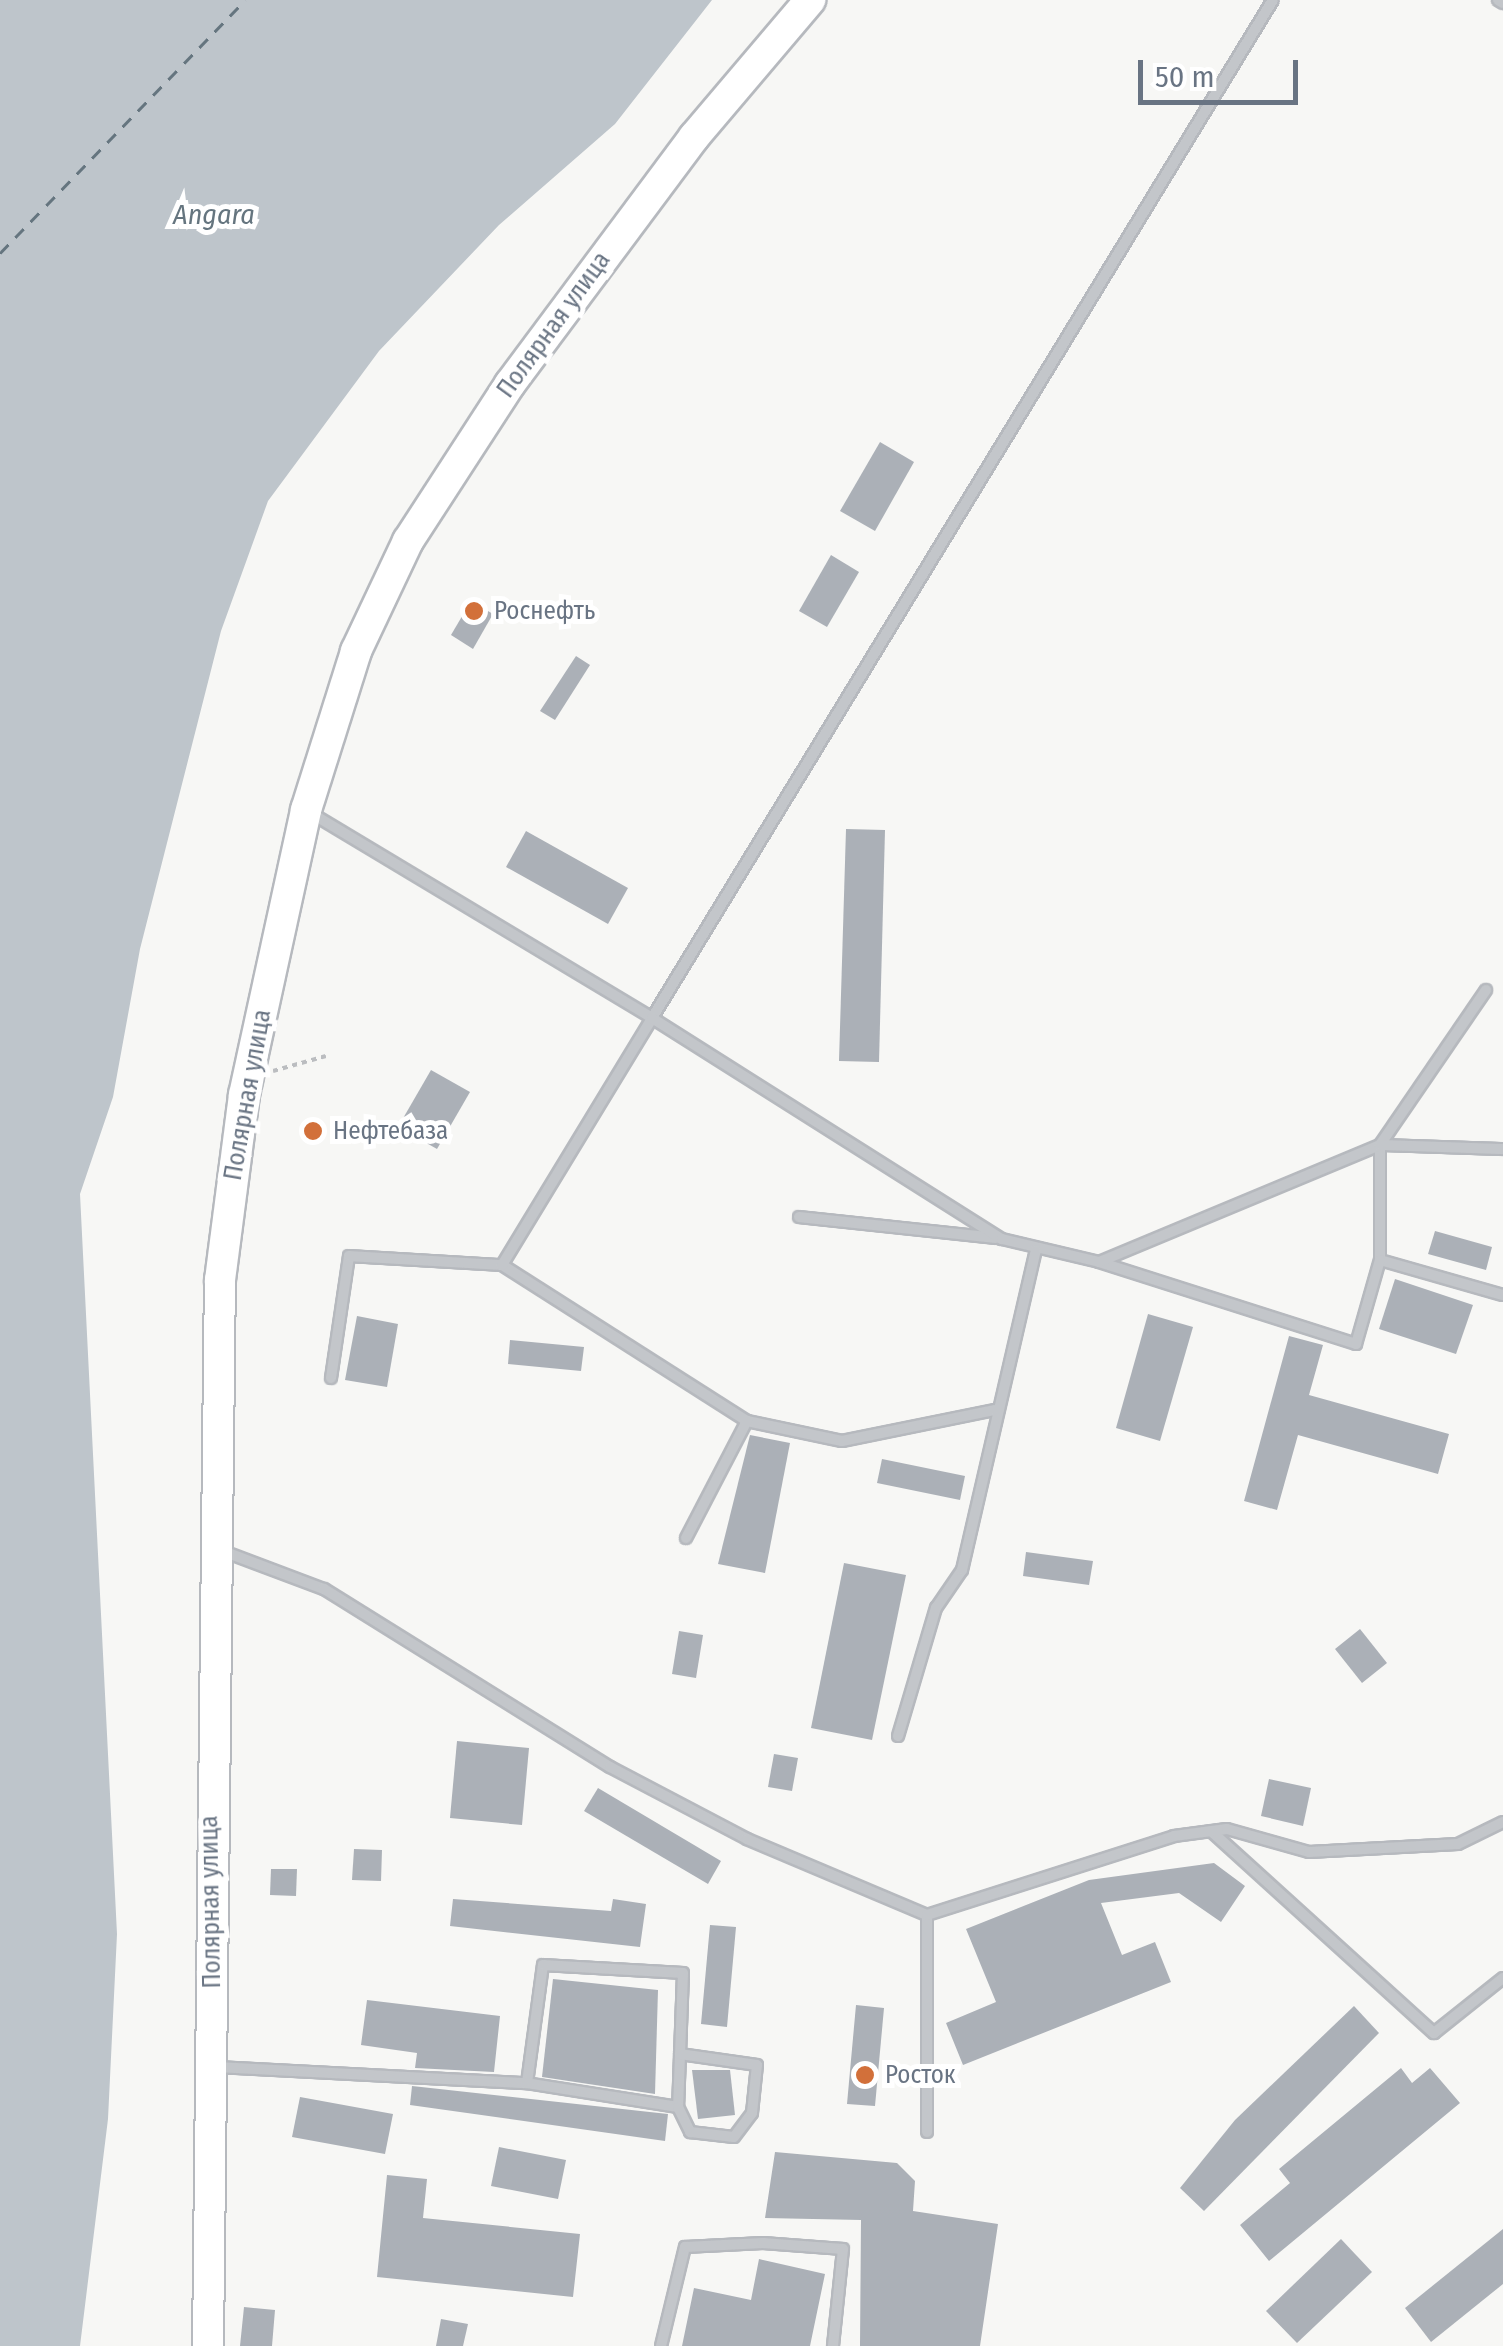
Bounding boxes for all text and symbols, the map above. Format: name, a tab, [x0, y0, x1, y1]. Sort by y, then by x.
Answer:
scale bar	[1143, 40, 1303, 102]
text: 50 m	[1155, 59, 1215, 95]
water label: Angara	[173, 198, 255, 232]
street label: Полярная улица	[491, 246, 617, 404]
place label: Роснефть	[494, 596, 595, 626]
marker: Роснефть	[463, 600, 485, 622]
street label: Полярная улица	[218, 1007, 278, 1183]
place label: Нефтебаза	[333, 1116, 448, 1146]
marker: Нефтебаза	[302, 1120, 324, 1142]
street label: Полярная улица	[194, 1815, 228, 1989]
place label: Росток	[885, 2060, 956, 2090]
marker: Росток	[854, 2064, 876, 2086]

